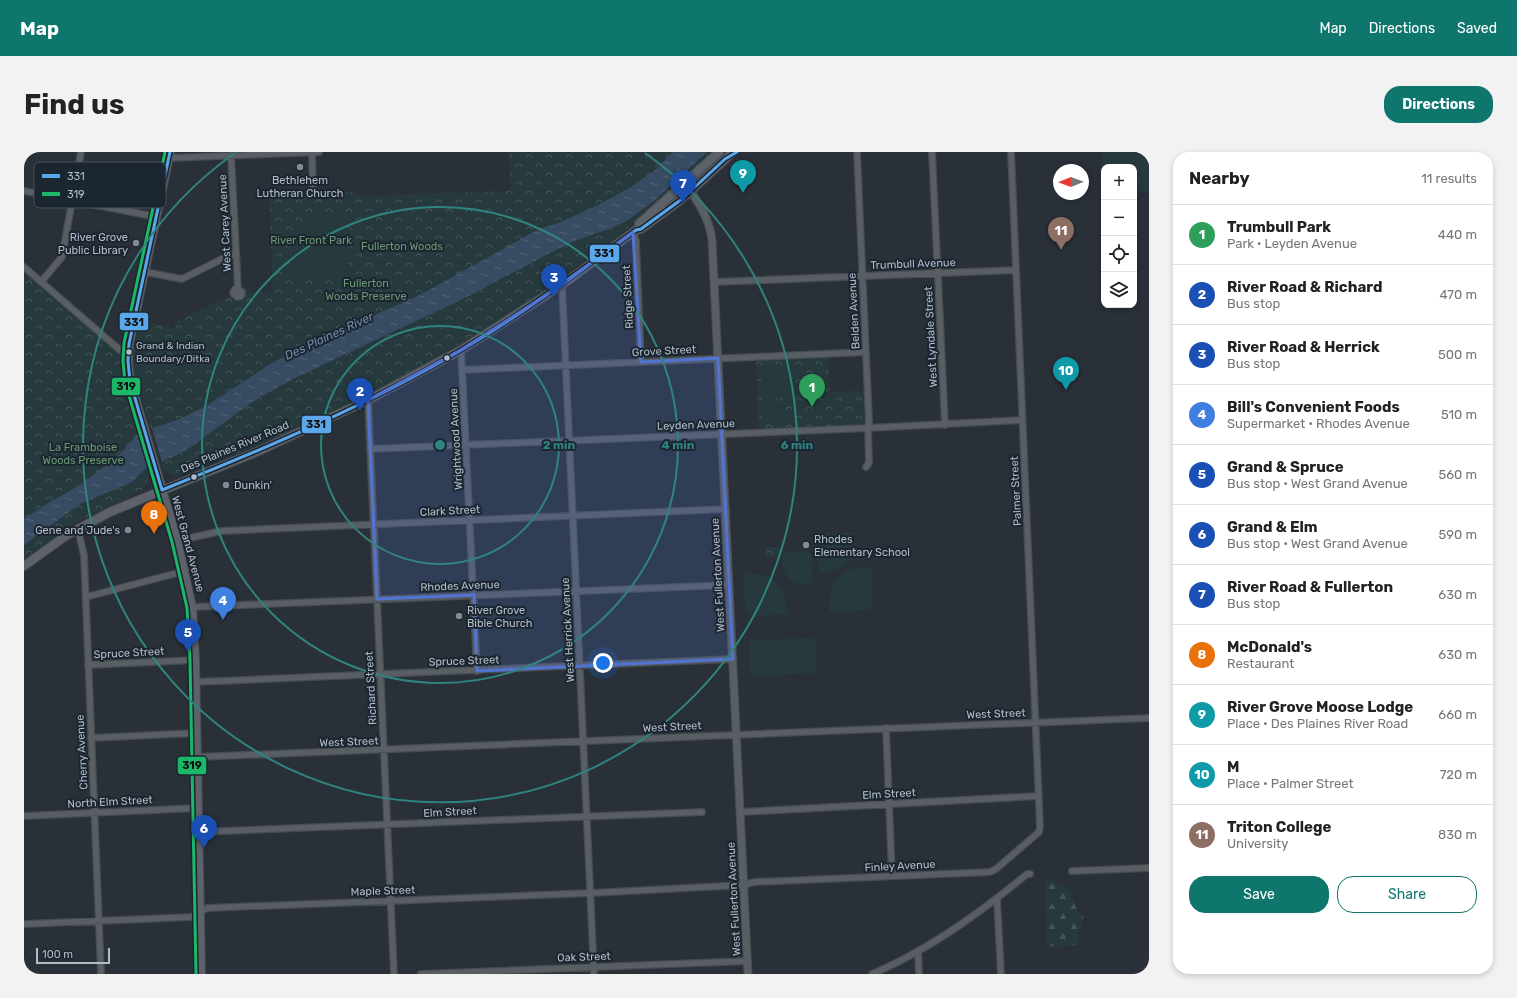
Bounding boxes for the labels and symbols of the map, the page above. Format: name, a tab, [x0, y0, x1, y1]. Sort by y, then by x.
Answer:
pin: 9	[730, 160, 756, 193]
legend	[34, 162, 166, 208]
marker: Bethlehem Lutheran Church	[295, 162, 305, 172]
north arrow	[1053, 164, 1089, 200]
text: 331	[67, 170, 85, 183]
pin: 7	[670, 170, 696, 203]
street label: West Carey Avenue	[216, 174, 234, 272]
place label: Bethlehem Lutheran Church	[257, 174, 343, 200]
text: 319	[67, 188, 85, 201]
pin: 11	[1048, 217, 1074, 250]
place label: River Grove Public Library	[58, 231, 128, 257]
park label: River Front Park	[270, 234, 352, 247]
marker: River Grove Public Library	[131, 238, 141, 248]
park label: Fullerton Woods	[361, 240, 443, 253]
line badge: 331	[589, 244, 620, 263]
text: 331	[594, 247, 614, 260]
street label: Trumbull Avenue	[870, 256, 956, 272]
pin: 3	[541, 264, 567, 297]
street label: Ridge Street	[620, 264, 636, 329]
street label: Belden Avenue	[846, 272, 862, 350]
park label: Fullerton Woods Preserve	[325, 277, 407, 303]
street label: West Lyndale Street	[922, 285, 940, 388]
water label: Des Plaines River	[282, 309, 376, 363]
line badge: 331	[119, 312, 149, 331]
text: 331	[124, 316, 144, 329]
place label: Grand & Indian Boundary/Ditka	[136, 340, 210, 365]
street label: Grove Street	[632, 343, 697, 359]
marker: Grand & Indian Boundary/Ditka	[124, 347, 134, 357]
unlabelled marker	[442, 353, 452, 363]
pin: 10	[1053, 357, 1079, 390]
pin: 1	[799, 374, 825, 407]
line badge: 319	[111, 377, 141, 396]
pin: 2	[347, 378, 373, 411]
text: 319	[116, 380, 136, 393]
street label: Wrightwood Avenue	[447, 388, 465, 490]
line badge: 331	[301, 415, 332, 434]
street label: Leyden Avenue	[657, 417, 735, 433]
street label: Des Plaines River Road	[179, 418, 291, 476]
text: 331	[306, 418, 326, 431]
centre of rings	[433, 438, 447, 452]
text: 2 min	[543, 438, 576, 452]
text: 4 min	[662, 438, 695, 452]
text: 6 min	[781, 438, 814, 452]
park label: La Framboise Woods Preserve	[42, 441, 124, 467]
street label: Palmer Street	[1008, 455, 1024, 526]
unlabelled marker	[189, 472, 199, 482]
place label: Dunkin'	[234, 479, 272, 492]
marker: Dunkin'	[221, 480, 231, 490]
street label: West Grand Avenue	[169, 494, 207, 594]
pin: 8	[141, 501, 167, 534]
street label: Clark Street	[420, 503, 481, 519]
street label: West Fullerton Avenue	[709, 518, 727, 632]
place label: Gene and Jude's	[35, 524, 120, 537]
marker: Gene and Jude's	[123, 525, 133, 535]
place label: Rhodes Elementary School	[814, 533, 910, 559]
marker: Rhodes Elementary School	[801, 540, 811, 550]
street label: West Herrick Avenue	[559, 577, 577, 683]
street label: Rhodes Avenue	[420, 578, 500, 594]
pin: 4	[210, 587, 236, 620]
place label: River Grove Bible Church	[467, 604, 533, 630]
marker: River Grove Bible Church	[454, 611, 464, 621]
pin: 5	[175, 619, 201, 652]
street label: Spruce Street	[93, 645, 165, 661]
street label: Richard Street	[363, 650, 379, 725]
street label: Spruce Street	[428, 653, 500, 669]
your location	[593, 653, 613, 673]
street label: West Street	[966, 706, 1026, 722]
street label: Cherry Avenue	[74, 714, 90, 790]
street label: West Street	[642, 719, 703, 735]
street label: West Street	[319, 734, 379, 750]
line badge: 319	[177, 756, 207, 775]
text: 319	[182, 759, 202, 772]
street label: Elm Street	[862, 786, 917, 802]
street label: North Elm Street	[67, 793, 154, 811]
street label: Elm Street	[423, 804, 478, 820]
pin: 6	[191, 815, 217, 848]
street label: West Fullerton Avenue	[725, 842, 743, 956]
street label: Finley Avenue	[864, 858, 936, 874]
street label: Maple Street	[350, 883, 416, 899]
scale bar	[36, 946, 110, 965]
street label: Oak Street	[557, 950, 612, 964]

